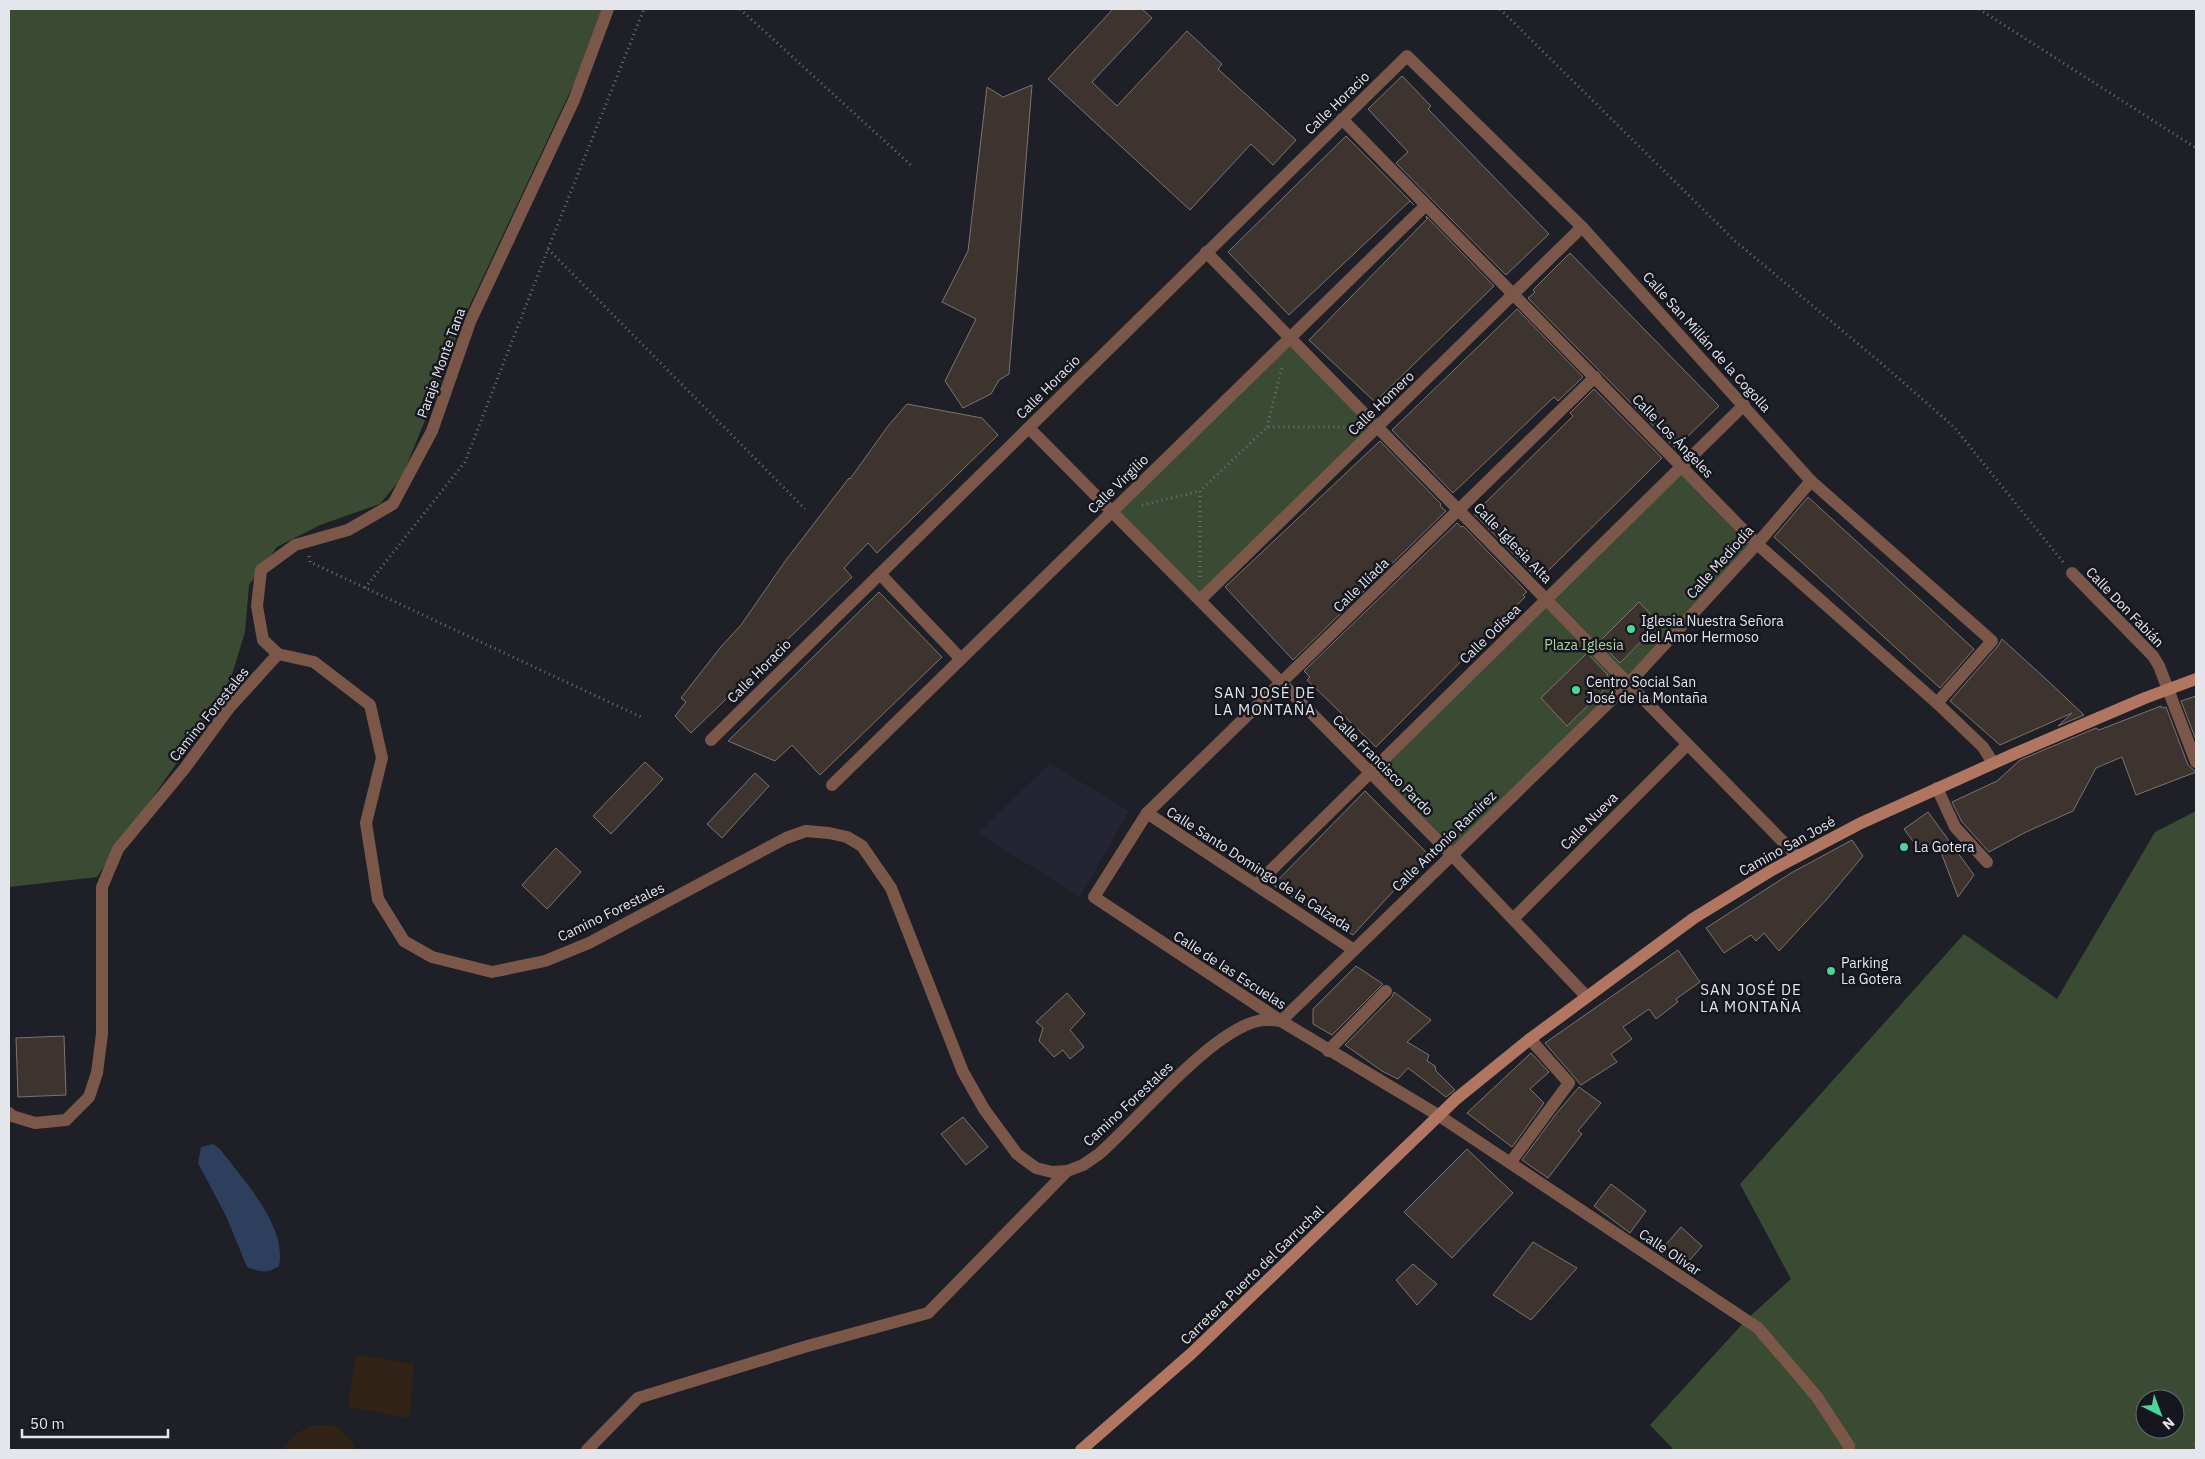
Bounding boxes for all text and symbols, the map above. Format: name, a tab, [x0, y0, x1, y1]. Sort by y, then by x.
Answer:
street label: Calle Horacio	[1301, 67, 1373, 138]
street label: Calle San Millán de la Cogolla	[1639, 268, 1775, 416]
street label: Paraje Monte Tana	[413, 305, 469, 420]
street label: Calle Horacio	[1012, 351, 1084, 423]
street label: Calle Homero	[1344, 367, 1418, 439]
street label: Calle Los Ángeles	[1628, 390, 1718, 482]
street label: Calle Virgilio	[1084, 450, 1152, 517]
street label: Calle Iglesia Alta	[1470, 499, 1556, 588]
street label: Calle Mediodía	[1682, 521, 1758, 602]
street label: Calle Ilíada	[1329, 554, 1393, 616]
street label: Calle Don Fabián	[2082, 563, 2168, 651]
street label: Calle Odisea	[1456, 600, 1525, 668]
place label: Iglesia Nuestra Señora del Amor Hermoso	[1641, 612, 1784, 646]
marker: Iglesia Nuestra Señora del Amor Hermoso	[1625, 623, 1637, 635]
street label: Calle Horacio	[723, 635, 795, 707]
park label: Plaza Iglesia	[1544, 636, 1624, 654]
street label: Camino Forestales	[165, 663, 253, 765]
place label: Centro Social San José de la Montaña	[1586, 673, 1708, 707]
district label: SAN JOSÉ DE LA MONTAÑA	[1214, 683, 1316, 719]
marker: Centro Social San José de la Montaña	[1570, 684, 1582, 696]
street label: Calle Francisco Pardo	[1329, 711, 1437, 819]
street label: Calle Antonio Ramírez	[1388, 786, 1500, 895]
street label: Calle Nueva	[1556, 788, 1622, 854]
street label: Calle Santo Domingo de la Calzada	[1163, 802, 1355, 936]
street label: Camino San José	[1736, 812, 1839, 880]
place label: La Gotera	[1914, 838, 1975, 856]
marker: La Gotera	[1898, 841, 1910, 853]
street label: Camino Forestales	[555, 878, 667, 946]
street label: Calle de las Escuelas	[1170, 927, 1290, 1013]
place label: Parking La Gotera	[1841, 954, 1902, 988]
marker: Parking La Gotera	[1825, 965, 1837, 977]
district label: SAN JOSÉ DE LA MONTAÑA	[1700, 980, 1802, 1016]
street label: Camino Forestales	[1079, 1058, 1177, 1150]
street label: Carretera Puerto del Garruchal	[1177, 1202, 1328, 1348]
street label: Calle Olivar	[1635, 1225, 1705, 1279]
north arrow	[2135, 1389, 2185, 1439]
scale bar	[22, 1406, 169, 1438]
text: 50 m	[30, 1414, 65, 1433]
text: N	[2159, 1414, 2178, 1434]

